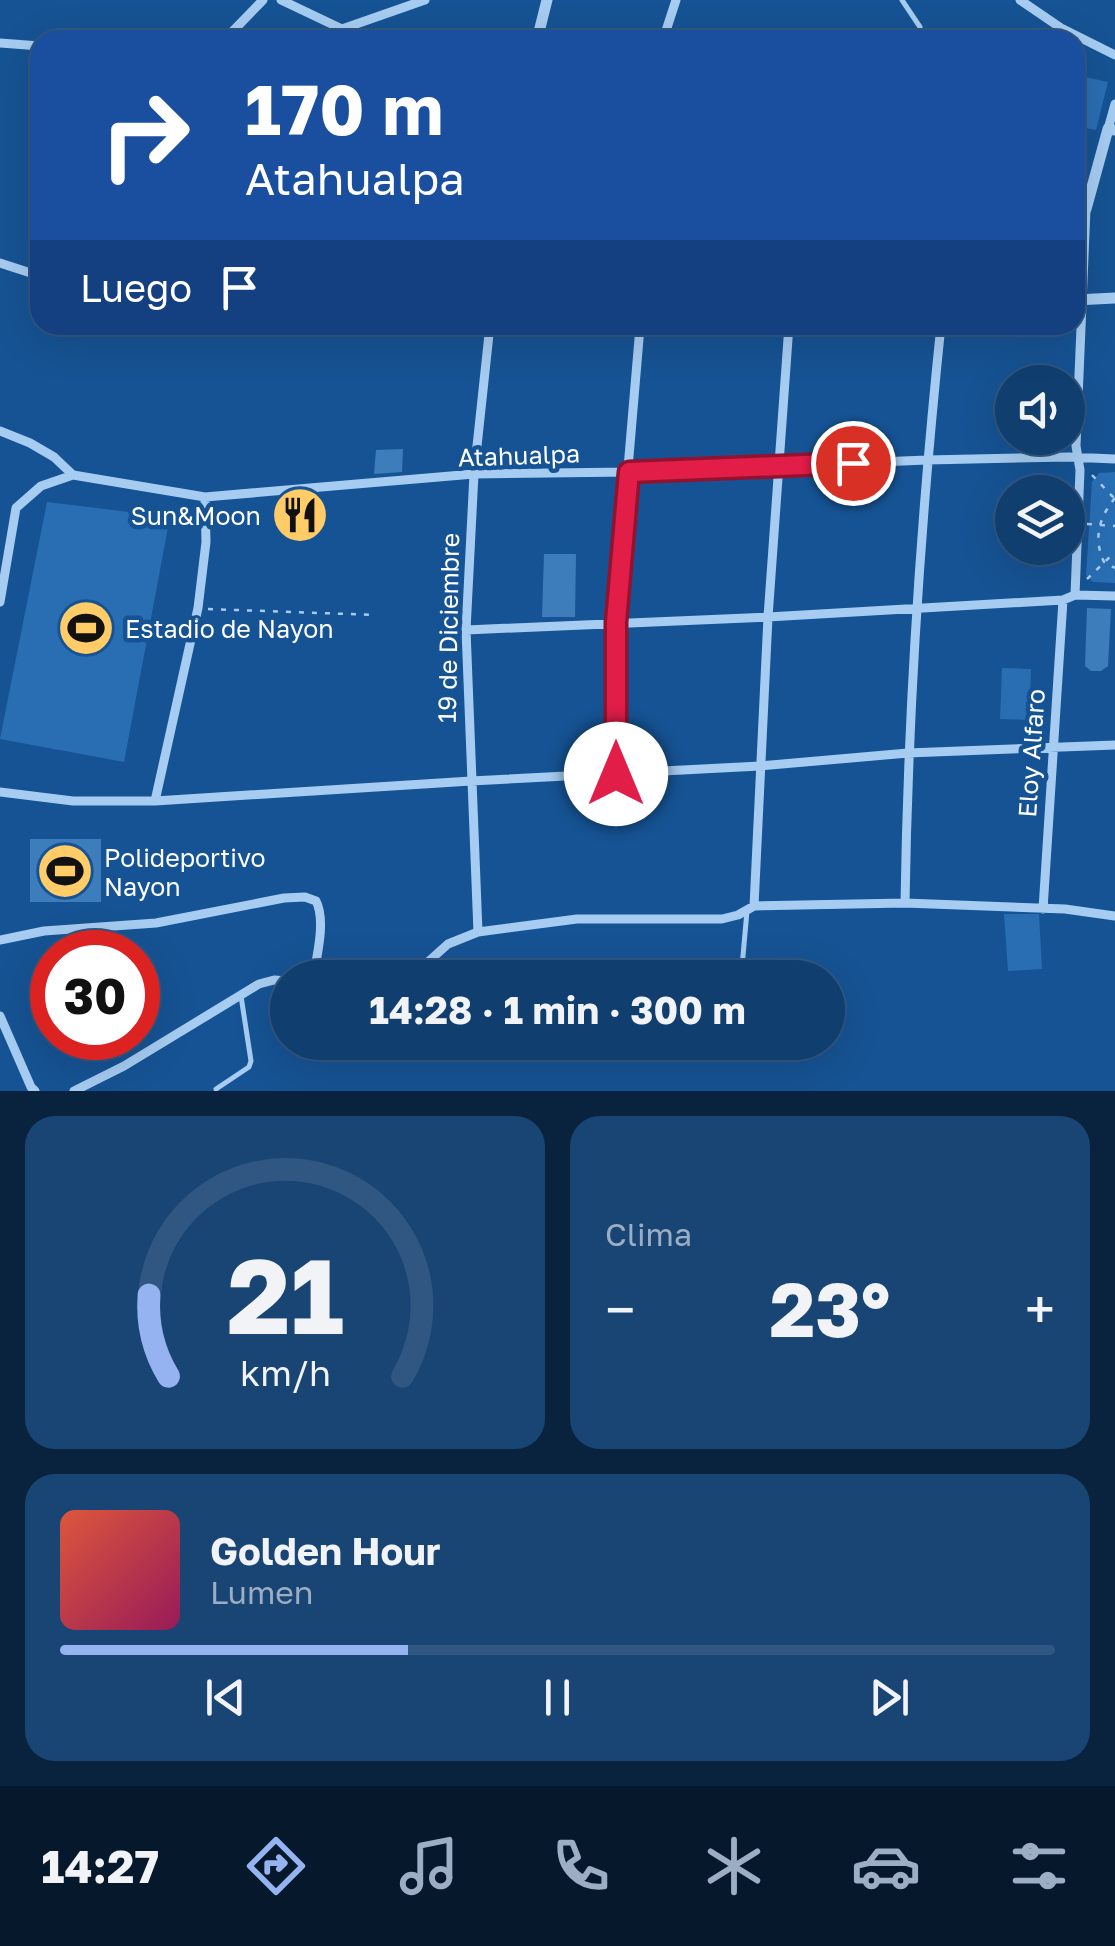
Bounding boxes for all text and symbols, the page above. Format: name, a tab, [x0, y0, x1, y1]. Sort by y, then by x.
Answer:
text: 170 m	[245, 66, 443, 150]
icon: right	[80, 70, 210, 200]
text: Atahualpa	[245, 151, 465, 205]
icon: arrive	[212, 260, 267, 315]
text: Luego	[80, 265, 192, 310]
map controls	[995, 365, 1085, 565]
button: sound	[995, 365, 1085, 455]
pin	[811, 421, 896, 506]
icon: arrive	[826, 436, 881, 491]
street label: Atahualpa	[457, 437, 581, 473]
button: layers	[995, 475, 1085, 565]
restaurant icon: Sun&Moon	[270, 485, 330, 545]
place label: Sun&Moon	[131, 500, 261, 531]
street label: 19 de Diciembre	[431, 533, 465, 723]
sports icon: Estadio de Nayon	[56, 598, 116, 658]
place label: Estadio de Nayon	[125, 613, 334, 644]
street label: Eloy Alfaro	[1011, 688, 1051, 818]
position arrow	[564, 722, 668, 826]
sports icon: Polideportivo Nayon	[35, 841, 95, 901]
place label: Polideportivo Nayon	[104, 842, 266, 902]
speed limit sign: 30	[30, 930, 160, 1060]
text: 14:28 · 1 min · 300 m	[369, 987, 746, 1032]
text: Clima	[605, 1215, 692, 1253]
text: 21	[226, 1232, 344, 1357]
text: 23°	[770, 1263, 890, 1354]
text: −	[605, 1276, 635, 1342]
text: +	[1025, 1276, 1055, 1342]
text: km/h	[240, 1351, 330, 1394]
text: Golden Hour	[210, 1528, 441, 1573]
text: Lumen	[210, 1573, 314, 1611]
icon: previous	[198, 1670, 253, 1725]
icon: pause	[530, 1670, 585, 1725]
icon: next	[862, 1670, 917, 1725]
icon: directions	[241, 1831, 311, 1901]
icon: music	[394, 1831, 464, 1901]
icon: phone	[546, 1831, 616, 1901]
icon: climate	[699, 1831, 769, 1901]
icon: car	[851, 1831, 921, 1901]
icon: filters	[1004, 1831, 1074, 1901]
text: 14:27	[41, 1839, 159, 1893]

